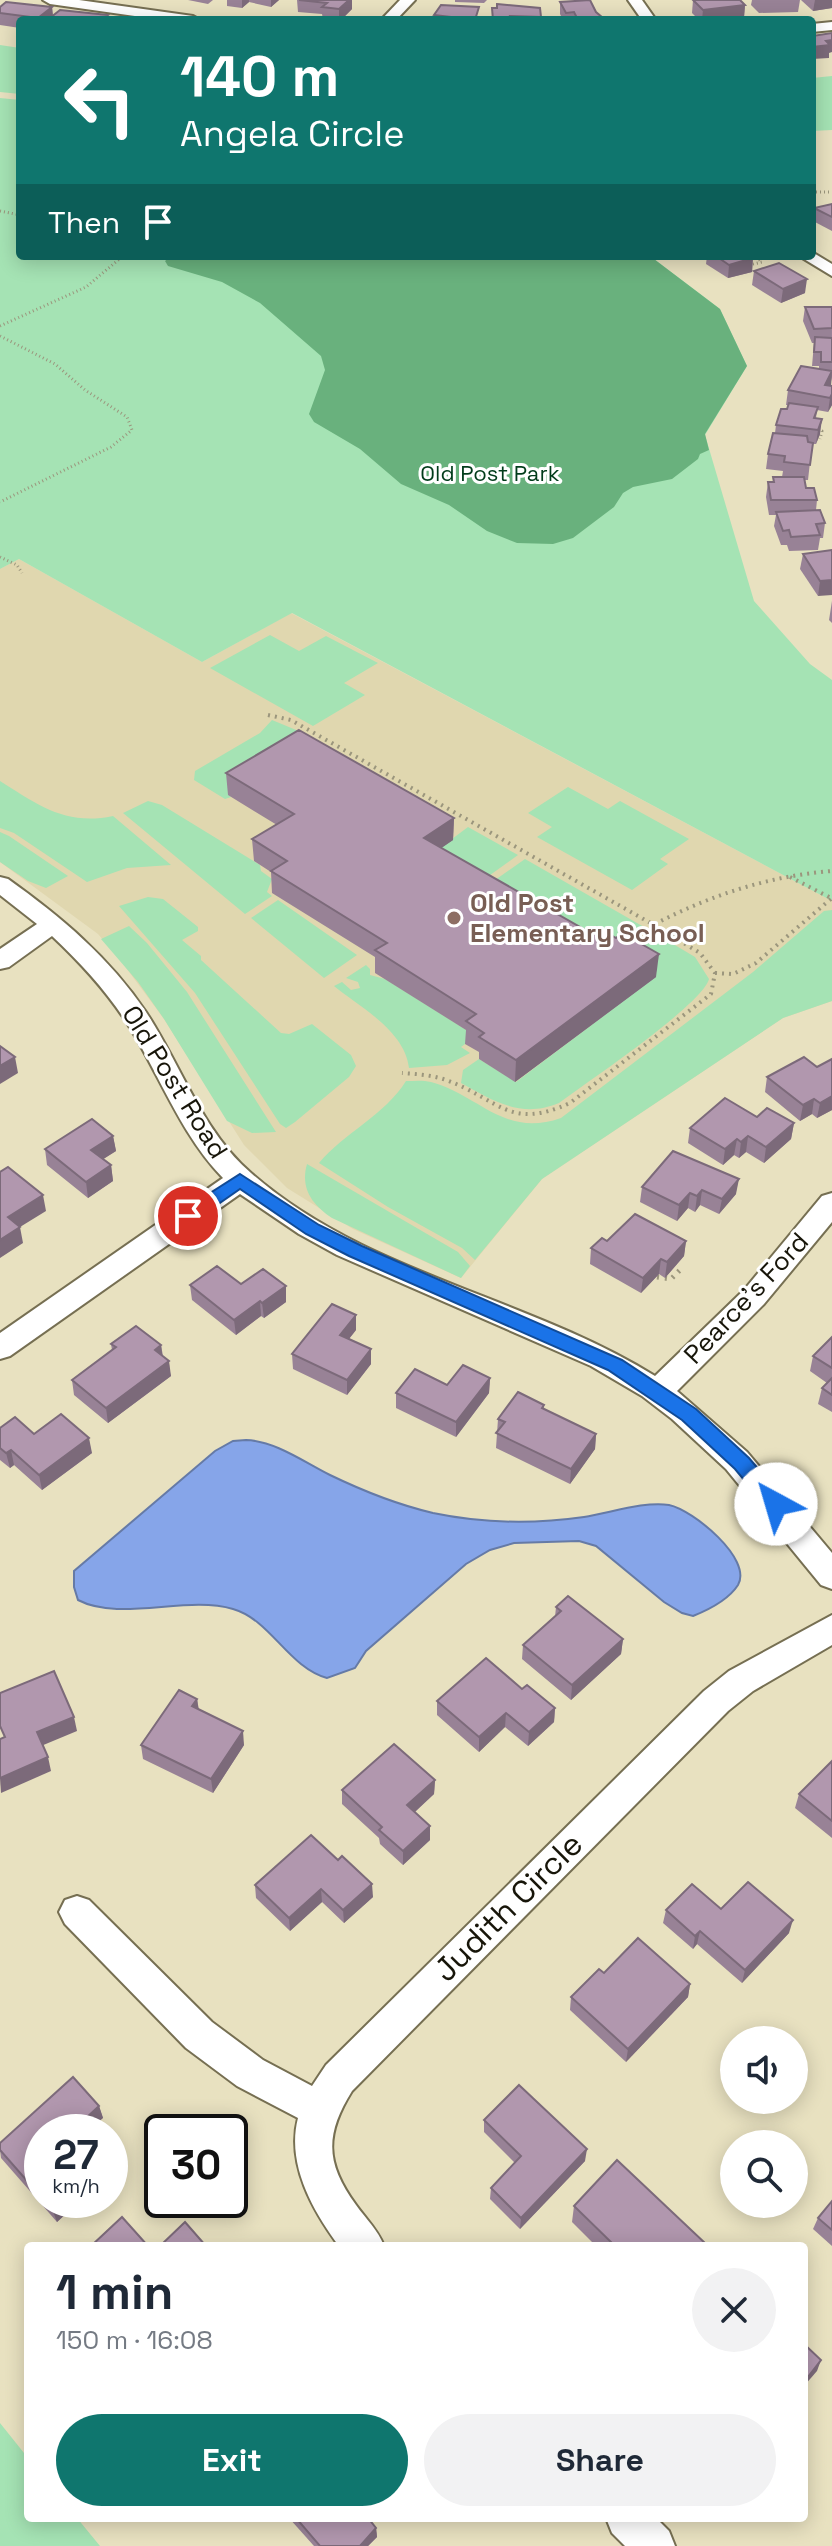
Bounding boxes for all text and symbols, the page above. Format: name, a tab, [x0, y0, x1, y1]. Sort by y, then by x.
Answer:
text: 140 m	[180, 41, 339, 112]
icon: left	[48, 48, 152, 152]
text: Angela Circle	[180, 111, 404, 157]
icon: arrive	[136, 200, 180, 244]
text: Then	[48, 203, 120, 242]
park label: Old Post Park	[420, 459, 560, 487]
place label: Old Post Elementary School	[470, 886, 705, 950]
marker: Old Post Elementary School	[445, 909, 463, 927]
street label: Old Post Road	[114, 999, 236, 1165]
pin	[154, 1182, 222, 1250]
icon: arrive	[166, 1194, 210, 1238]
street label: Pearce's Ford	[676, 1225, 816, 1371]
position arrow	[734, 1462, 818, 1546]
street label: Judith Circle	[425, 1824, 591, 1990]
map controls	[720, 2026, 808, 2218]
button: sound	[720, 2026, 808, 2114]
speed limit sign: 30	[144, 2114, 248, 2218]
text: 27	[53, 2130, 99, 2181]
button: search	[720, 2130, 808, 2218]
text: km/h	[52, 2173, 100, 2199]
text: 1 min	[56, 2262, 173, 2323]
button: close	[692, 2268, 776, 2352]
text: 150 m · 16:08	[56, 2323, 213, 2357]
button: Exit	[56, 2414, 408, 2506]
button: Share	[424, 2414, 776, 2506]

